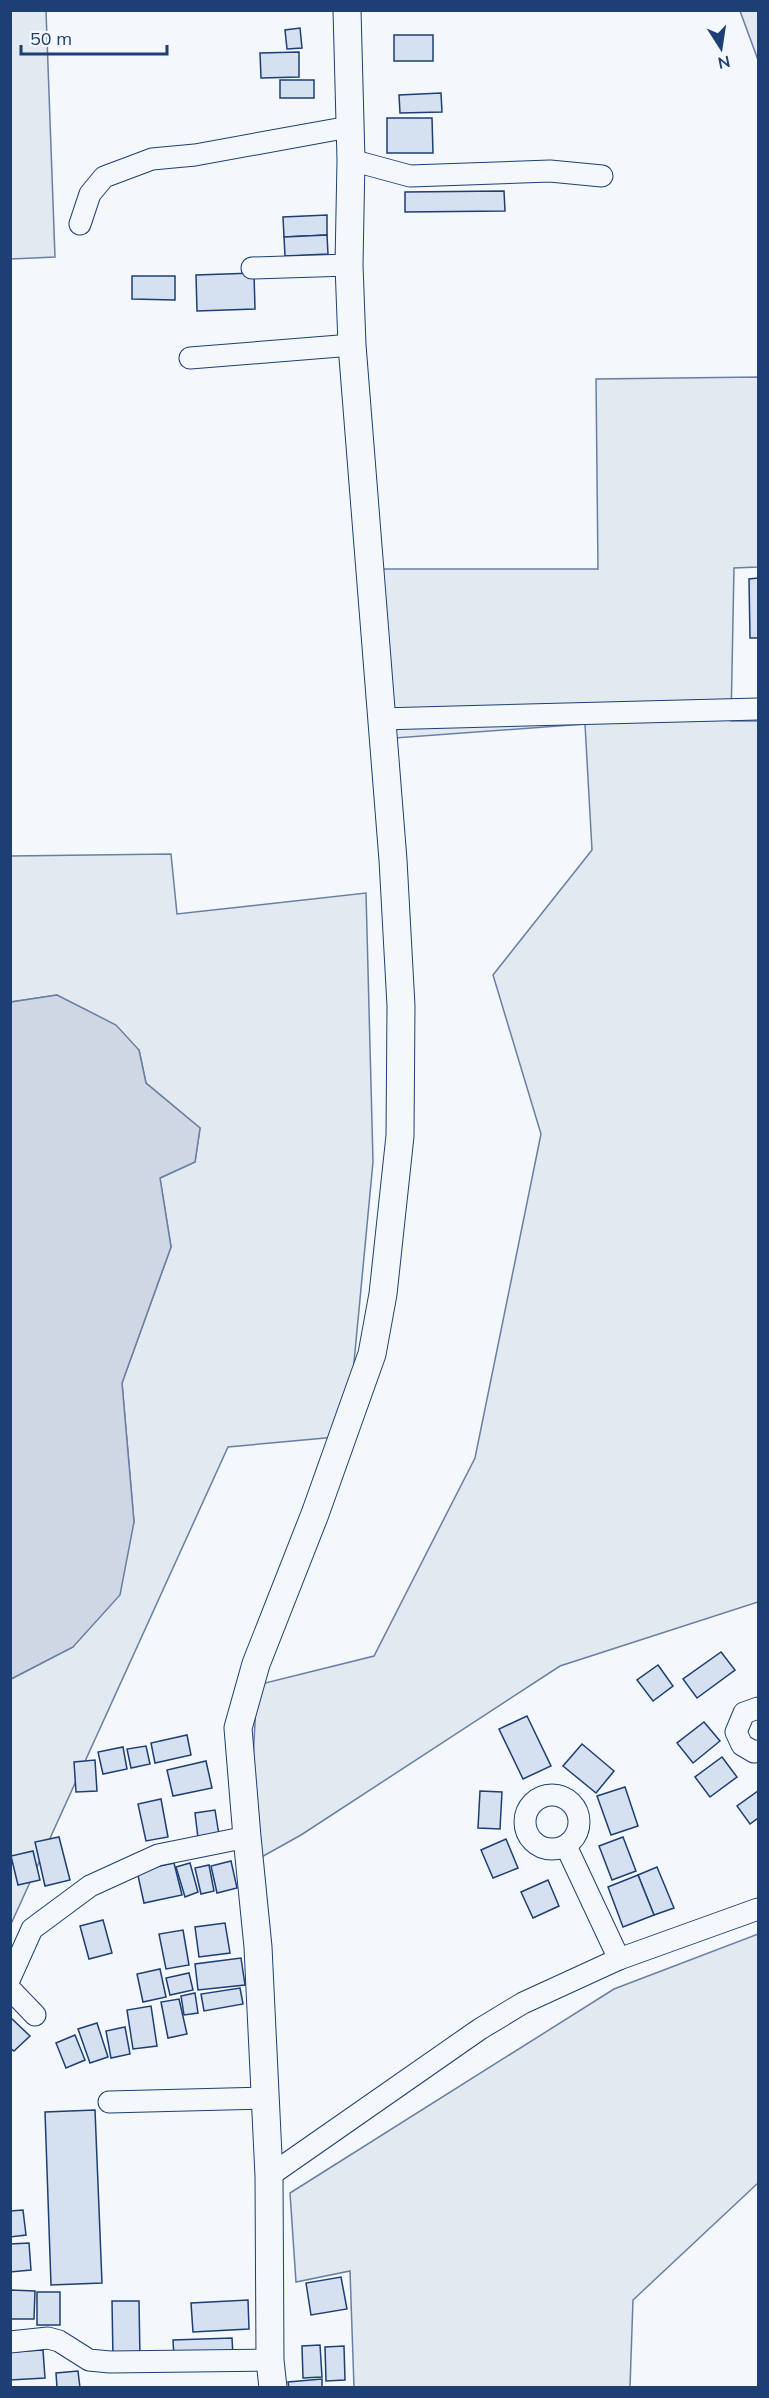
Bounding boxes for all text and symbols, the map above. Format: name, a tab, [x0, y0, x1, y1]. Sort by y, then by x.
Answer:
scale bar	[21, 18, 166, 56]
north arrow	[691, 18, 751, 78]
text: 50 m	[30, 27, 72, 50]
text: N	[716, 52, 732, 74]

